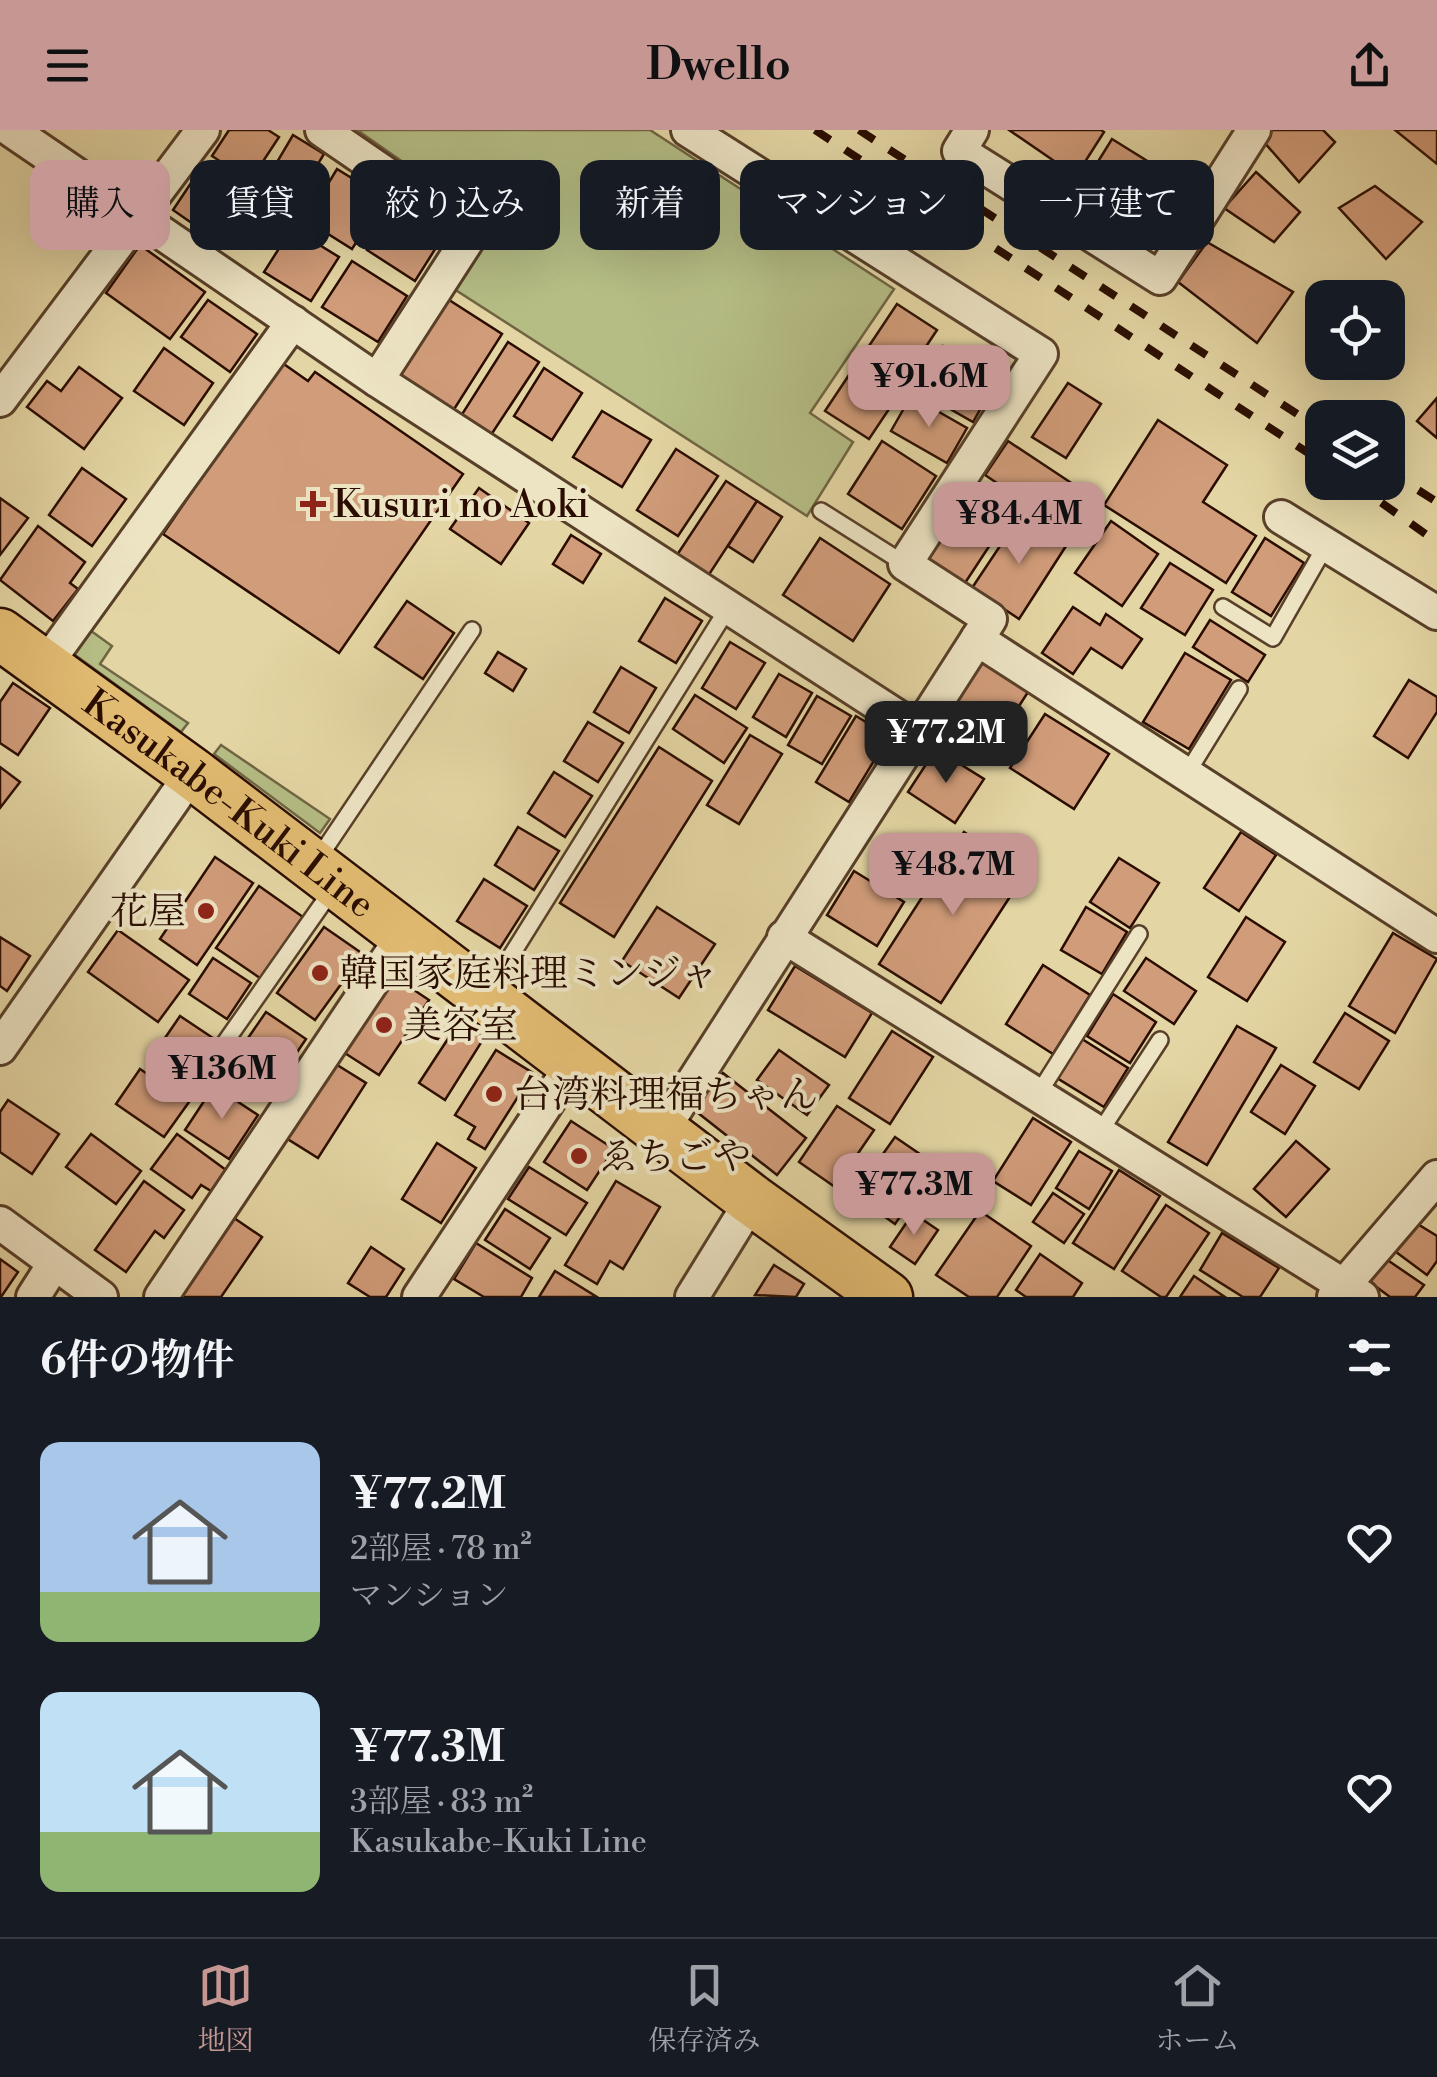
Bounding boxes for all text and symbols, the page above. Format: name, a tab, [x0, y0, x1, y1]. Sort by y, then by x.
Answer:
text: Dwello	[646, 37, 791, 94]
icon: menu	[40, 38, 95, 93]
icon: share	[1342, 38, 1397, 93]
chip: 購入	[30, 160, 170, 250]
chip: 賃貸	[190, 160, 330, 250]
chip: 絞り込み	[350, 160, 560, 250]
chip: 新着	[580, 160, 720, 250]
chip: マンション	[740, 160, 984, 250]
chip: 一戸建て	[1004, 160, 1214, 250]
map controls	[1305, 280, 1405, 500]
button: locate	[1305, 280, 1405, 380]
pin: ¥91.6M	[848, 345, 1010, 430]
text: ¥91.6M	[870, 357, 988, 397]
button: layers	[1305, 400, 1405, 500]
place label: Kusuri no Aoki	[333, 482, 589, 529]
pin: ¥84.4M	[938, 482, 1100, 567]
marker: Kusuri no Aoki	[302, 493, 324, 515]
text: ¥84.4M	[956, 494, 1082, 534]
street label: Kasukabe-Kuki Line	[73, 680, 384, 929]
pin: ¥77.2M	[865, 701, 1027, 786]
text: ¥77.2M	[887, 713, 1005, 753]
pin: ¥48.7M	[872, 833, 1034, 918]
text: ¥48.7M	[891, 845, 1015, 885]
place label: 花屋	[110, 889, 186, 936]
marker: 花屋	[195, 900, 217, 922]
place label: 韓国家庭料理ミンジャ	[340, 951, 718, 998]
marker: 韓国家庭料理ミンジャ	[309, 962, 331, 984]
place label: 美容室	[404, 1003, 518, 1050]
marker: 美容室	[373, 1014, 395, 1036]
pin: ¥136M	[152, 1037, 292, 1122]
text: ¥136M	[168, 1049, 276, 1089]
place label: 台湾料理福ちゃん	[514, 1072, 818, 1119]
marker: 台湾料理福ちゃん	[483, 1083, 505, 1105]
place label: ゑちごや	[599, 1134, 751, 1181]
marker: ゑちごや	[568, 1145, 590, 1167]
pin: ¥77.3M	[833, 1153, 995, 1238]
text: ¥77.3M	[855, 1165, 973, 1205]
icon: filters	[1342, 1330, 1397, 1385]
text: 6件の物件	[40, 1335, 234, 1388]
text: ¥77.2M	[350, 1469, 506, 1522]
icon: home	[120, 1482, 240, 1602]
icon: heart	[1342, 1515, 1397, 1570]
text: 2部屋 · 78 m²	[350, 1529, 532, 1569]
text: マンション	[350, 1576, 509, 1616]
text: ¥77.3M	[350, 1722, 505, 1775]
icon: home	[120, 1732, 240, 1852]
icon: heart	[1342, 1765, 1397, 1820]
text: 3部屋 · 83 m²	[350, 1782, 533, 1822]
text: Kasukabe-Kuki Line	[350, 1822, 647, 1862]
tab: 地図	[197, 1958, 254, 2059]
tab: 保存済み	[648, 1958, 761, 2059]
tab: ホーム	[1155, 1958, 1240, 2059]

